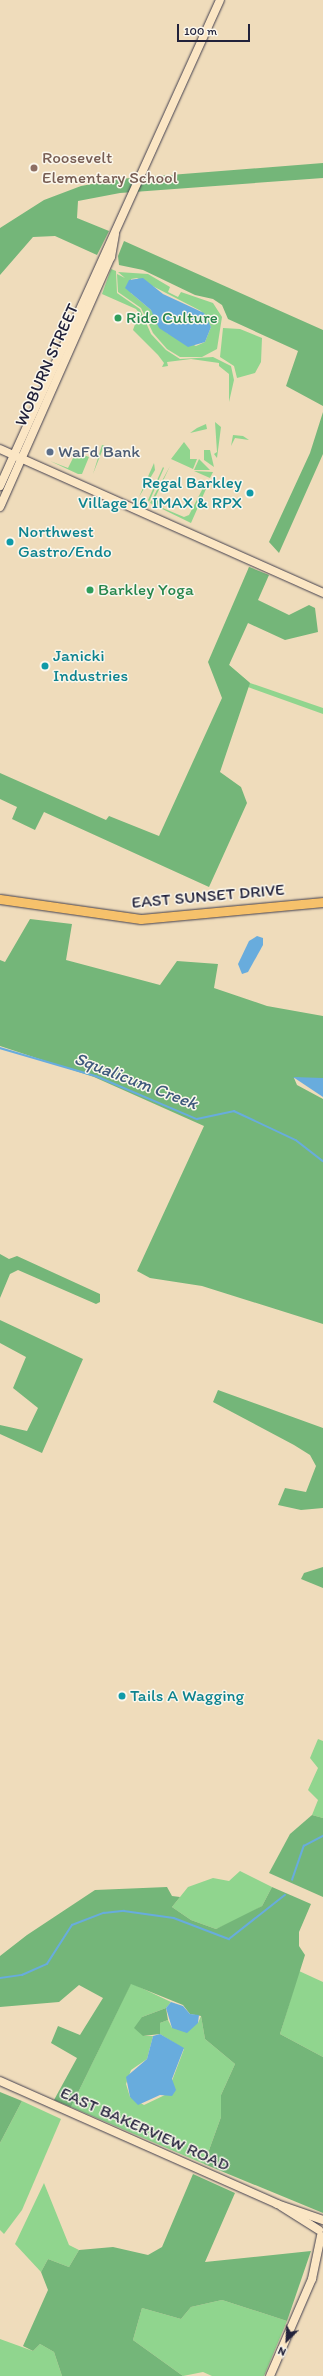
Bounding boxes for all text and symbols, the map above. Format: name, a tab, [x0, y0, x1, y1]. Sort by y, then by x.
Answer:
scale bar	[179, 16, 252, 42]
text: 100 m	[184, 24, 217, 38]
place label: Roosevelt Elementary School	[42, 148, 178, 188]
marker: Roosevelt Elementary School	[29, 163, 39, 173]
street label: WOBURN STREET	[11, 300, 83, 430]
place label: Ride Culture	[126, 308, 217, 328]
marker: Ride Culture	[113, 313, 123, 323]
place label: WaFd Bank	[58, 442, 141, 462]
marker: WaFd Bank	[45, 447, 55, 457]
place label: Regal Barkley Village 16 IMAX & RPX	[78, 473, 242, 513]
marker: Regal Barkley Village 16 IMAX & RPX	[245, 488, 255, 498]
place label: Northwest Gastro/Endo	[18, 522, 112, 562]
marker: Northwest Gastro/Endo	[5, 537, 15, 547]
place label: Barkley Yoga	[98, 580, 192, 600]
marker: Barkley Yoga	[85, 585, 95, 595]
place label: Janicki Industries	[53, 646, 128, 686]
marker: Janicki Industries	[40, 661, 50, 671]
street label: EAST SUNSET DRIVE	[130, 879, 286, 913]
water label: Squalicum Creek	[71, 1048, 201, 1114]
place label: Tails A Wagging	[130, 1686, 245, 1706]
marker: Tails A Wagging	[117, 1691, 127, 1701]
street label: EAST BAKERVIEW ROAD	[57, 2082, 233, 2176]
north arrow	[267, 2320, 307, 2360]
text: N	[276, 2344, 288, 2359]

